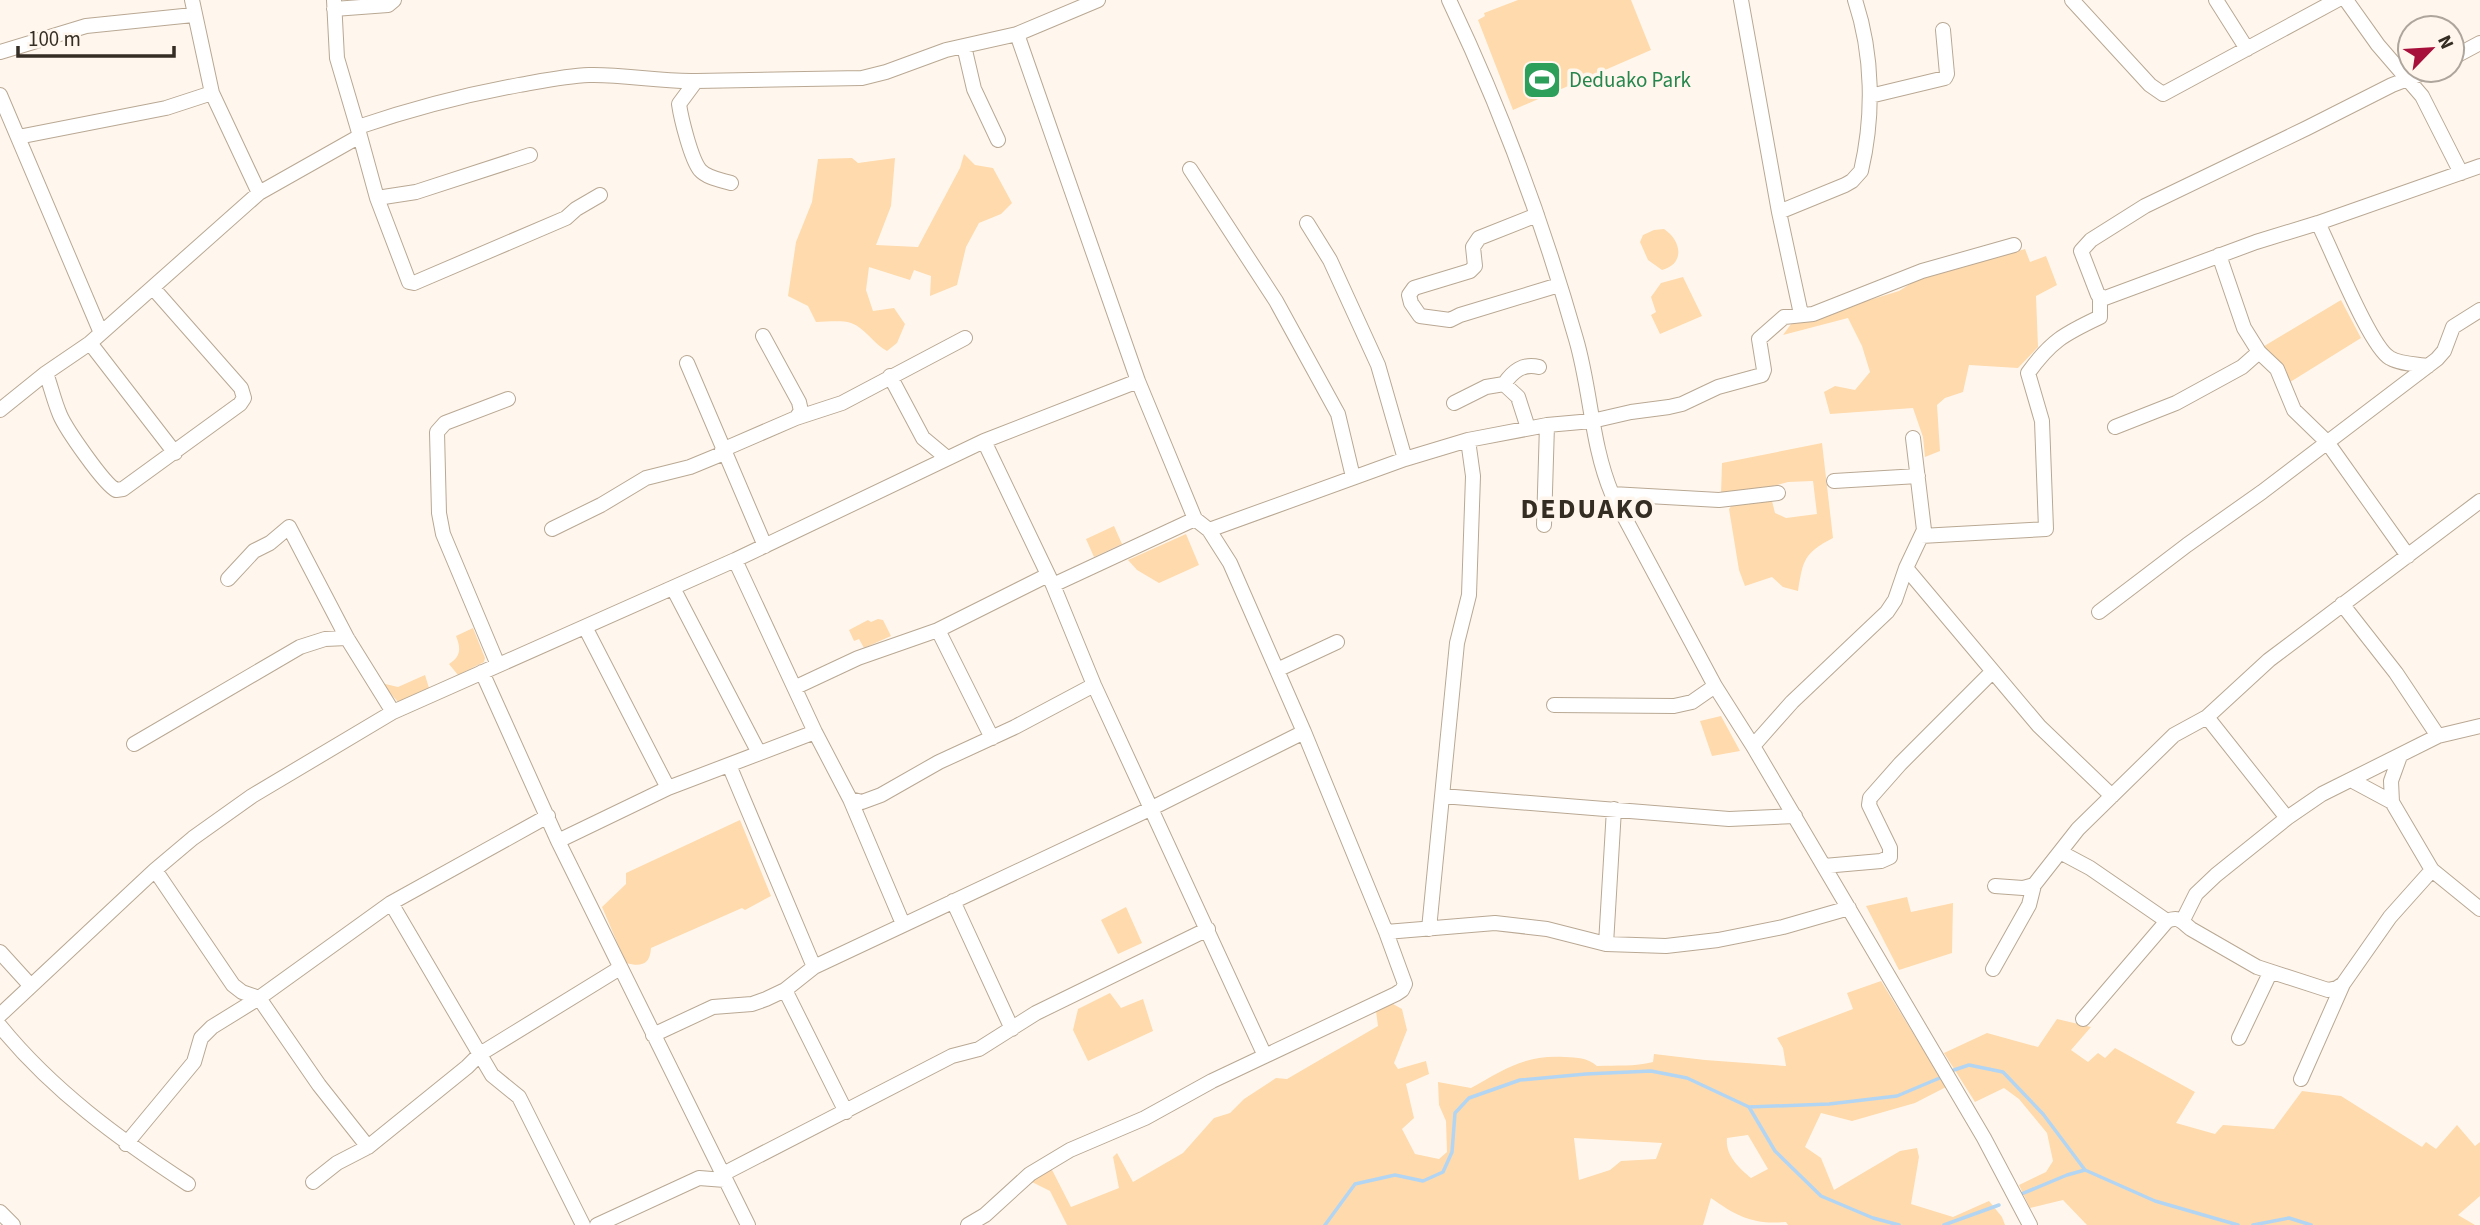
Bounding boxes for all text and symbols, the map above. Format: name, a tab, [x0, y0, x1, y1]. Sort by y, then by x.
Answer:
scale bar	[18, 14, 173, 58]
north arrow	[2396, 14, 2466, 84]
text: 100 m	[28, 24, 81, 54]
text: N	[2430, 31, 2460, 54]
sports icon: Deduako Park	[1521, 59, 1563, 101]
place label: Deduako Park	[1569, 65, 1691, 95]
district label: DEDUAKO	[1521, 489, 1655, 529]

